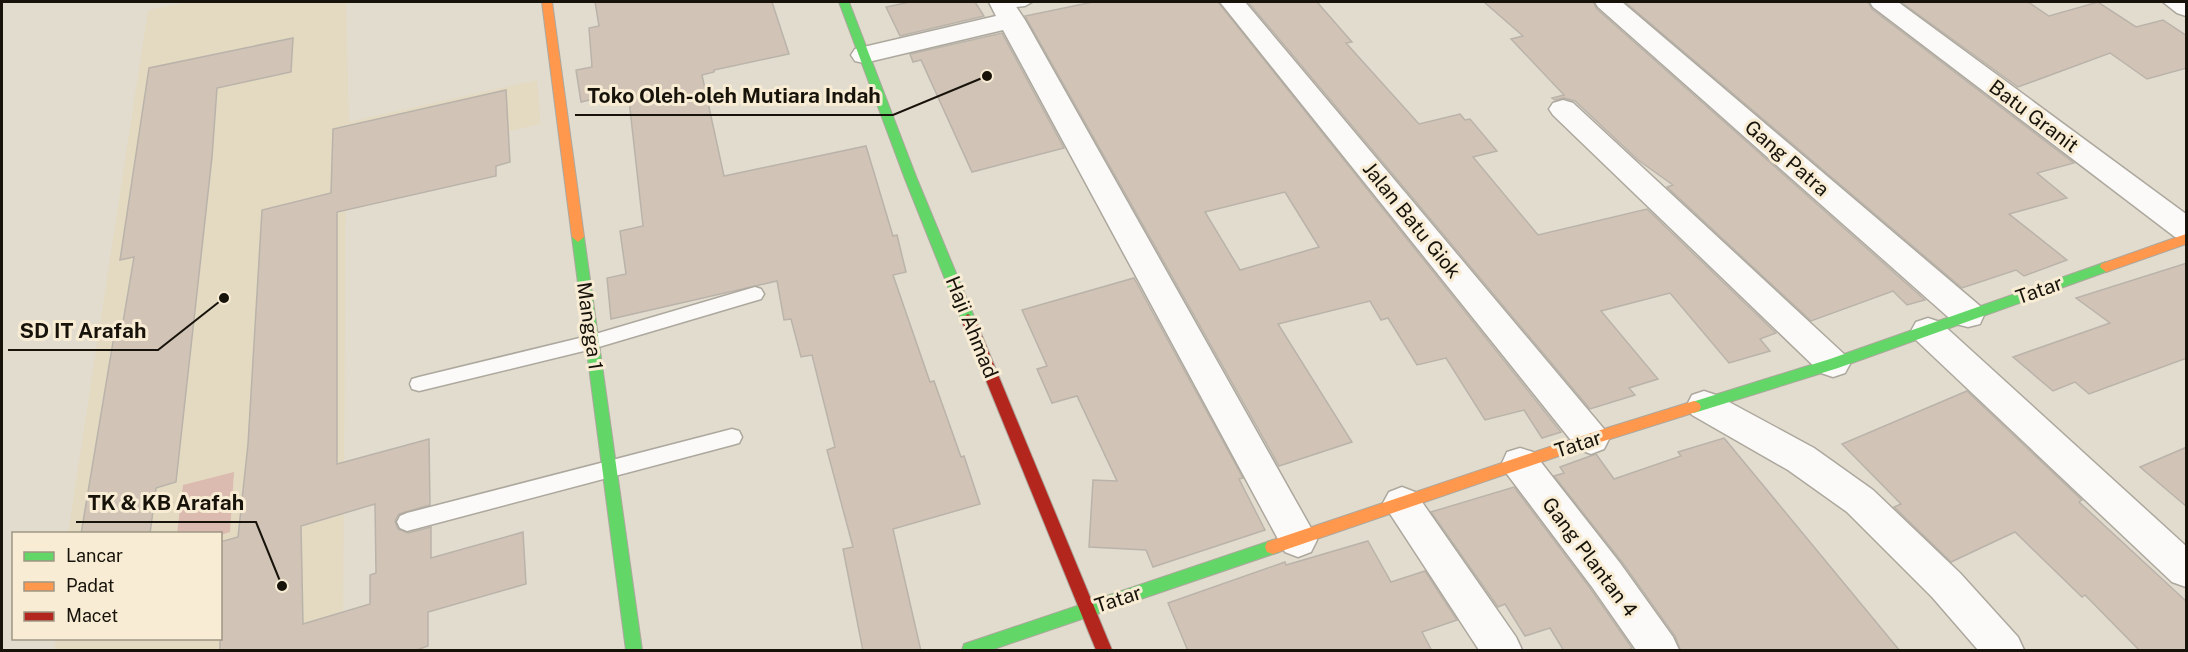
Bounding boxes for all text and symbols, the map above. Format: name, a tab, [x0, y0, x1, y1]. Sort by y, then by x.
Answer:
street label: Batu Granit	[1985, 75, 2083, 157]
callout: Toko Oleh-oleh Mutiara Indah	[575, 76, 893, 115]
text: Toko Oleh-oleh Mutiara Indah	[587, 83, 881, 108]
street label: Gang Patra	[1740, 115, 1834, 201]
street label: Jalan Batu Giok	[1358, 157, 1466, 283]
street label: Tatar	[2012, 271, 2066, 309]
street label: Haji Ahmad	[941, 273, 1003, 381]
street label: Mangga 1	[572, 280, 608, 372]
callout: SD IT Arafah	[8, 311, 158, 350]
text: SD IT Arafah	[20, 318, 146, 343]
street label: Tatar	[1552, 425, 1605, 463]
callout: TK & KB Arafah	[76, 483, 256, 522]
text: TK & KB Arafah	[88, 490, 244, 515]
street label: Gang Plantan 4	[1537, 493, 1643, 621]
legend	[12, 532, 222, 640]
text: Lancar	[66, 545, 123, 566]
text: Padat	[66, 575, 115, 596]
street label: Tatar	[1092, 580, 1145, 618]
text: Macet	[66, 605, 118, 626]

